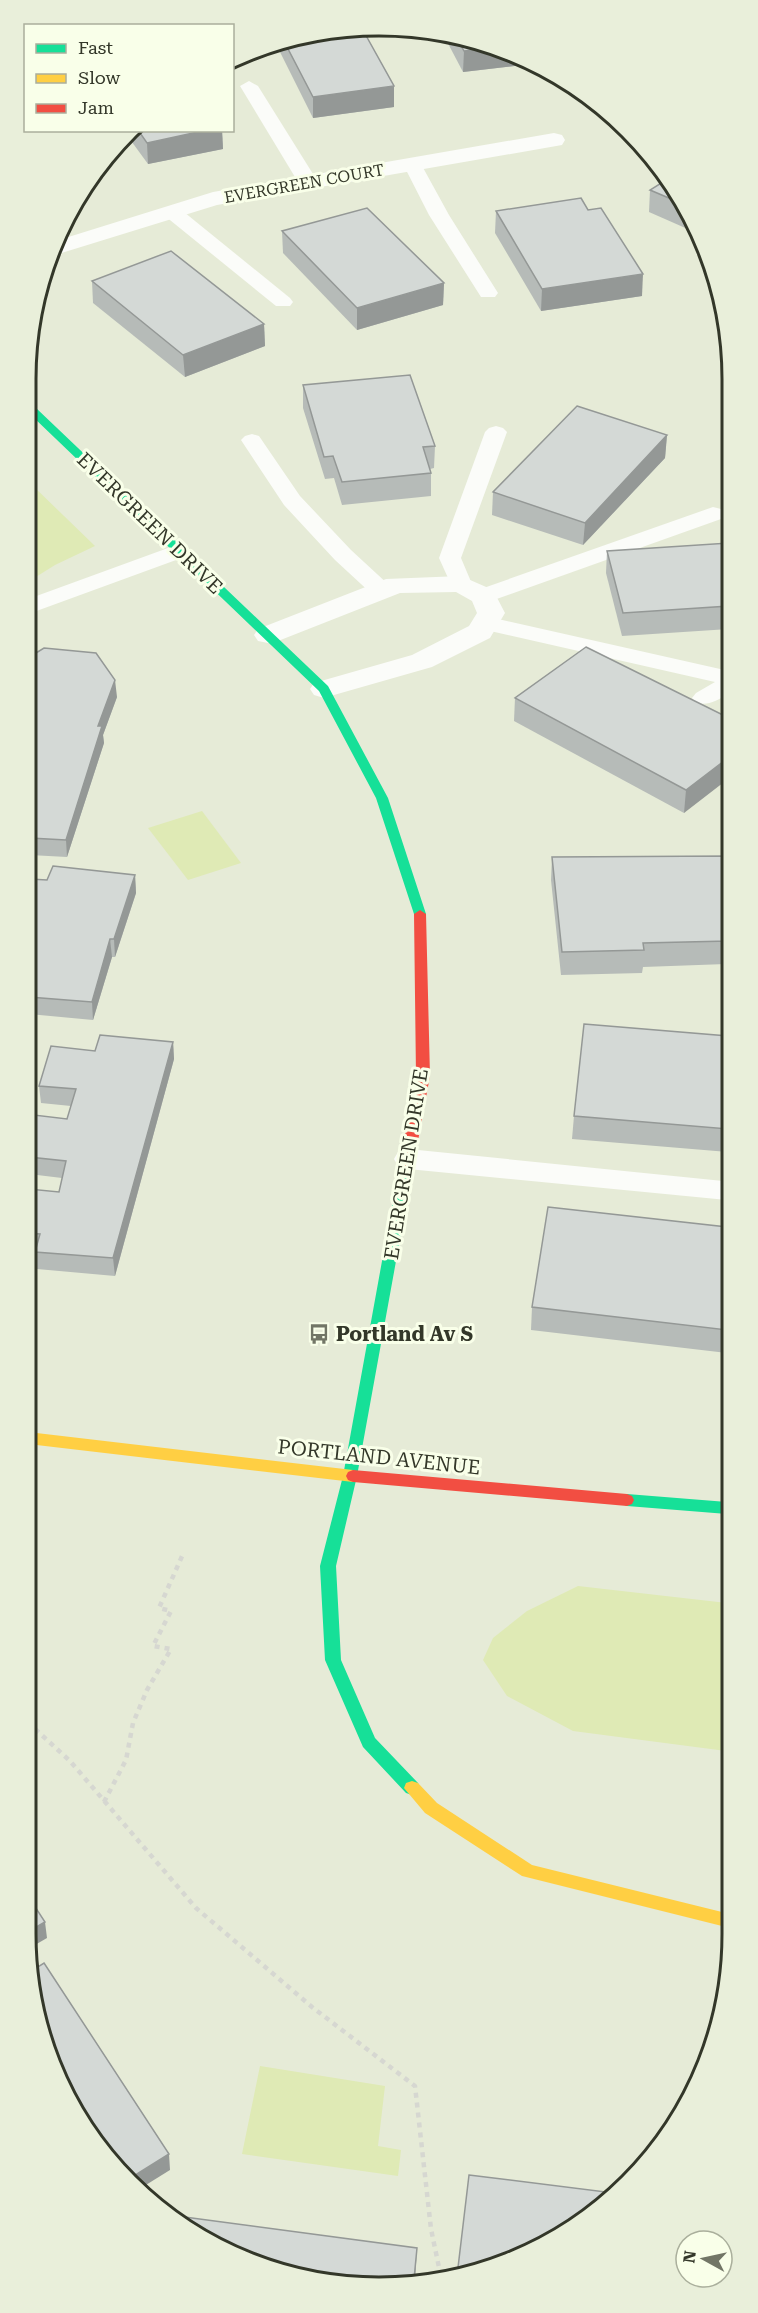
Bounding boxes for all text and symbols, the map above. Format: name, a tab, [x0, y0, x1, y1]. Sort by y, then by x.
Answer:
legend	[24, 24, 234, 132]
text: Fast	[78, 37, 113, 58]
text: Slow	[78, 67, 120, 88]
text: Jam	[78, 97, 114, 118]
street label: EVERGREEN COURT	[223, 160, 386, 207]
street label: EVERGREEN DRIVE	[72, 447, 228, 599]
street label: EVERGREEN DRIVE	[379, 1067, 433, 1261]
bus stop icon: Portland Av S	[307, 1322, 331, 1346]
place label: Portland Av S	[336, 1322, 474, 1346]
street label: PORTLAND AVENUE	[276, 1434, 482, 1480]
north arrow	[674, 2229, 734, 2289]
text: N	[679, 2250, 700, 2264]

